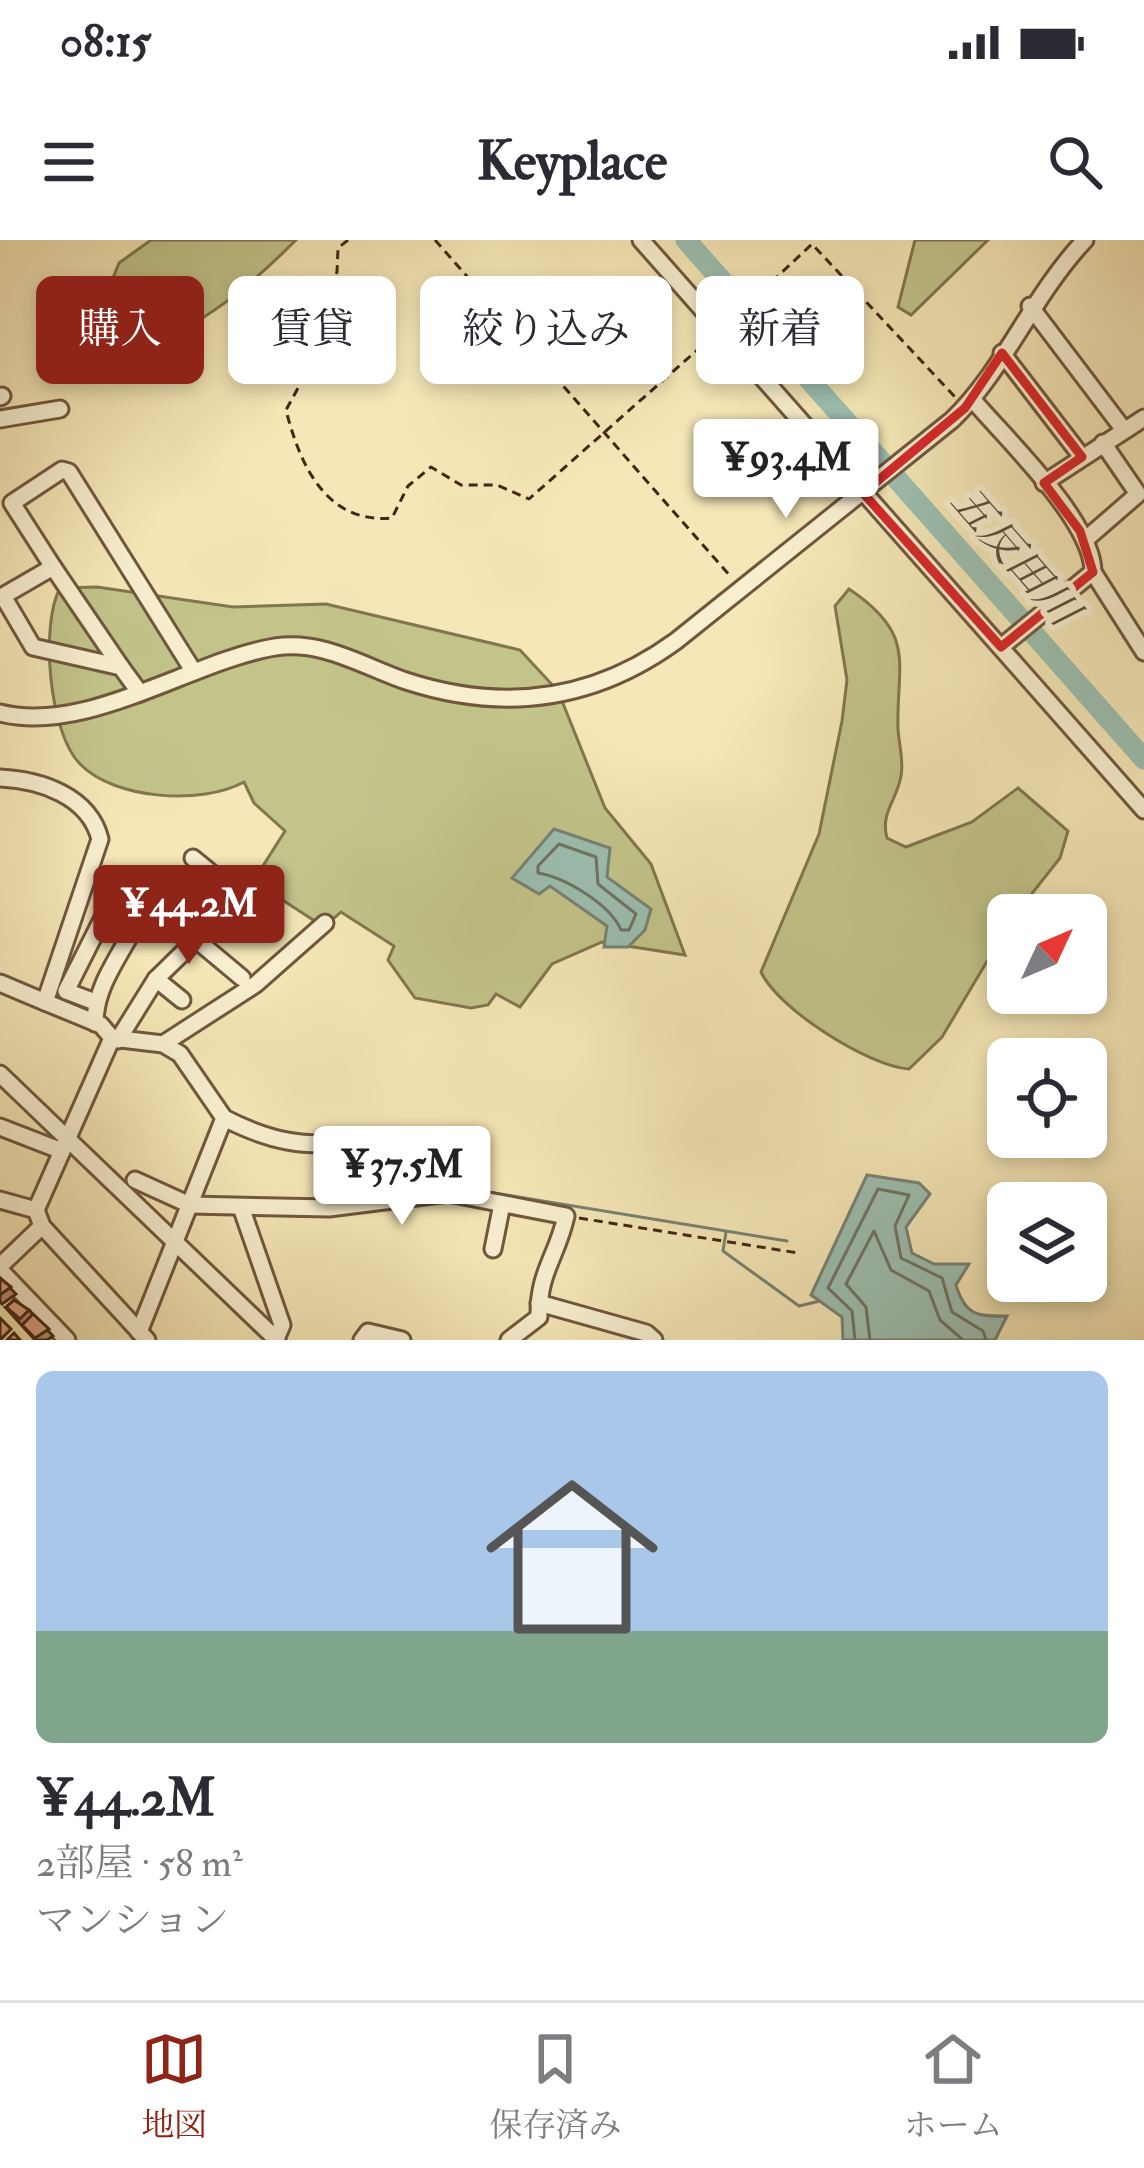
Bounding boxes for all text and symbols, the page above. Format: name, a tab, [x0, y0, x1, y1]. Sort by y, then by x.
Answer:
text: 08:15	[60, 14, 151, 70]
text: Keyplace	[477, 128, 667, 196]
icon: menu	[36, 129, 102, 195]
icon: search	[1042, 129, 1108, 195]
chip: 購入	[36, 276, 204, 384]
chip: 賃貸	[228, 276, 396, 384]
chip: 絞り込み	[420, 276, 672, 384]
chip: 新着	[696, 276, 864, 384]
pin: ¥93.4M	[688, 419, 884, 521]
text: ¥93.4M	[720, 433, 852, 482]
water label: 五反田川	[940, 476, 1092, 640]
pin: ¥44.2M	[91, 865, 287, 967]
text: ¥44.2M	[120, 879, 258, 928]
north arrow	[987, 894, 1107, 1014]
map controls	[987, 894, 1107, 1302]
button: locate	[987, 1038, 1107, 1158]
pin: ¥37.5M	[304, 1126, 500, 1228]
text: ¥37.5M	[340, 1140, 464, 1189]
button: layers	[987, 1182, 1107, 1302]
icon: home	[464, 1449, 680, 1665]
text: ¥44.2M	[36, 1767, 216, 1831]
text: 2部屋 · 58 m²	[36, 1839, 243, 1888]
text: マンション	[36, 1896, 229, 1945]
tab: 地図	[141, 2026, 207, 2146]
tab: 保存済み	[489, 2026, 621, 2146]
tab: ホーム	[904, 2026, 1003, 2146]

